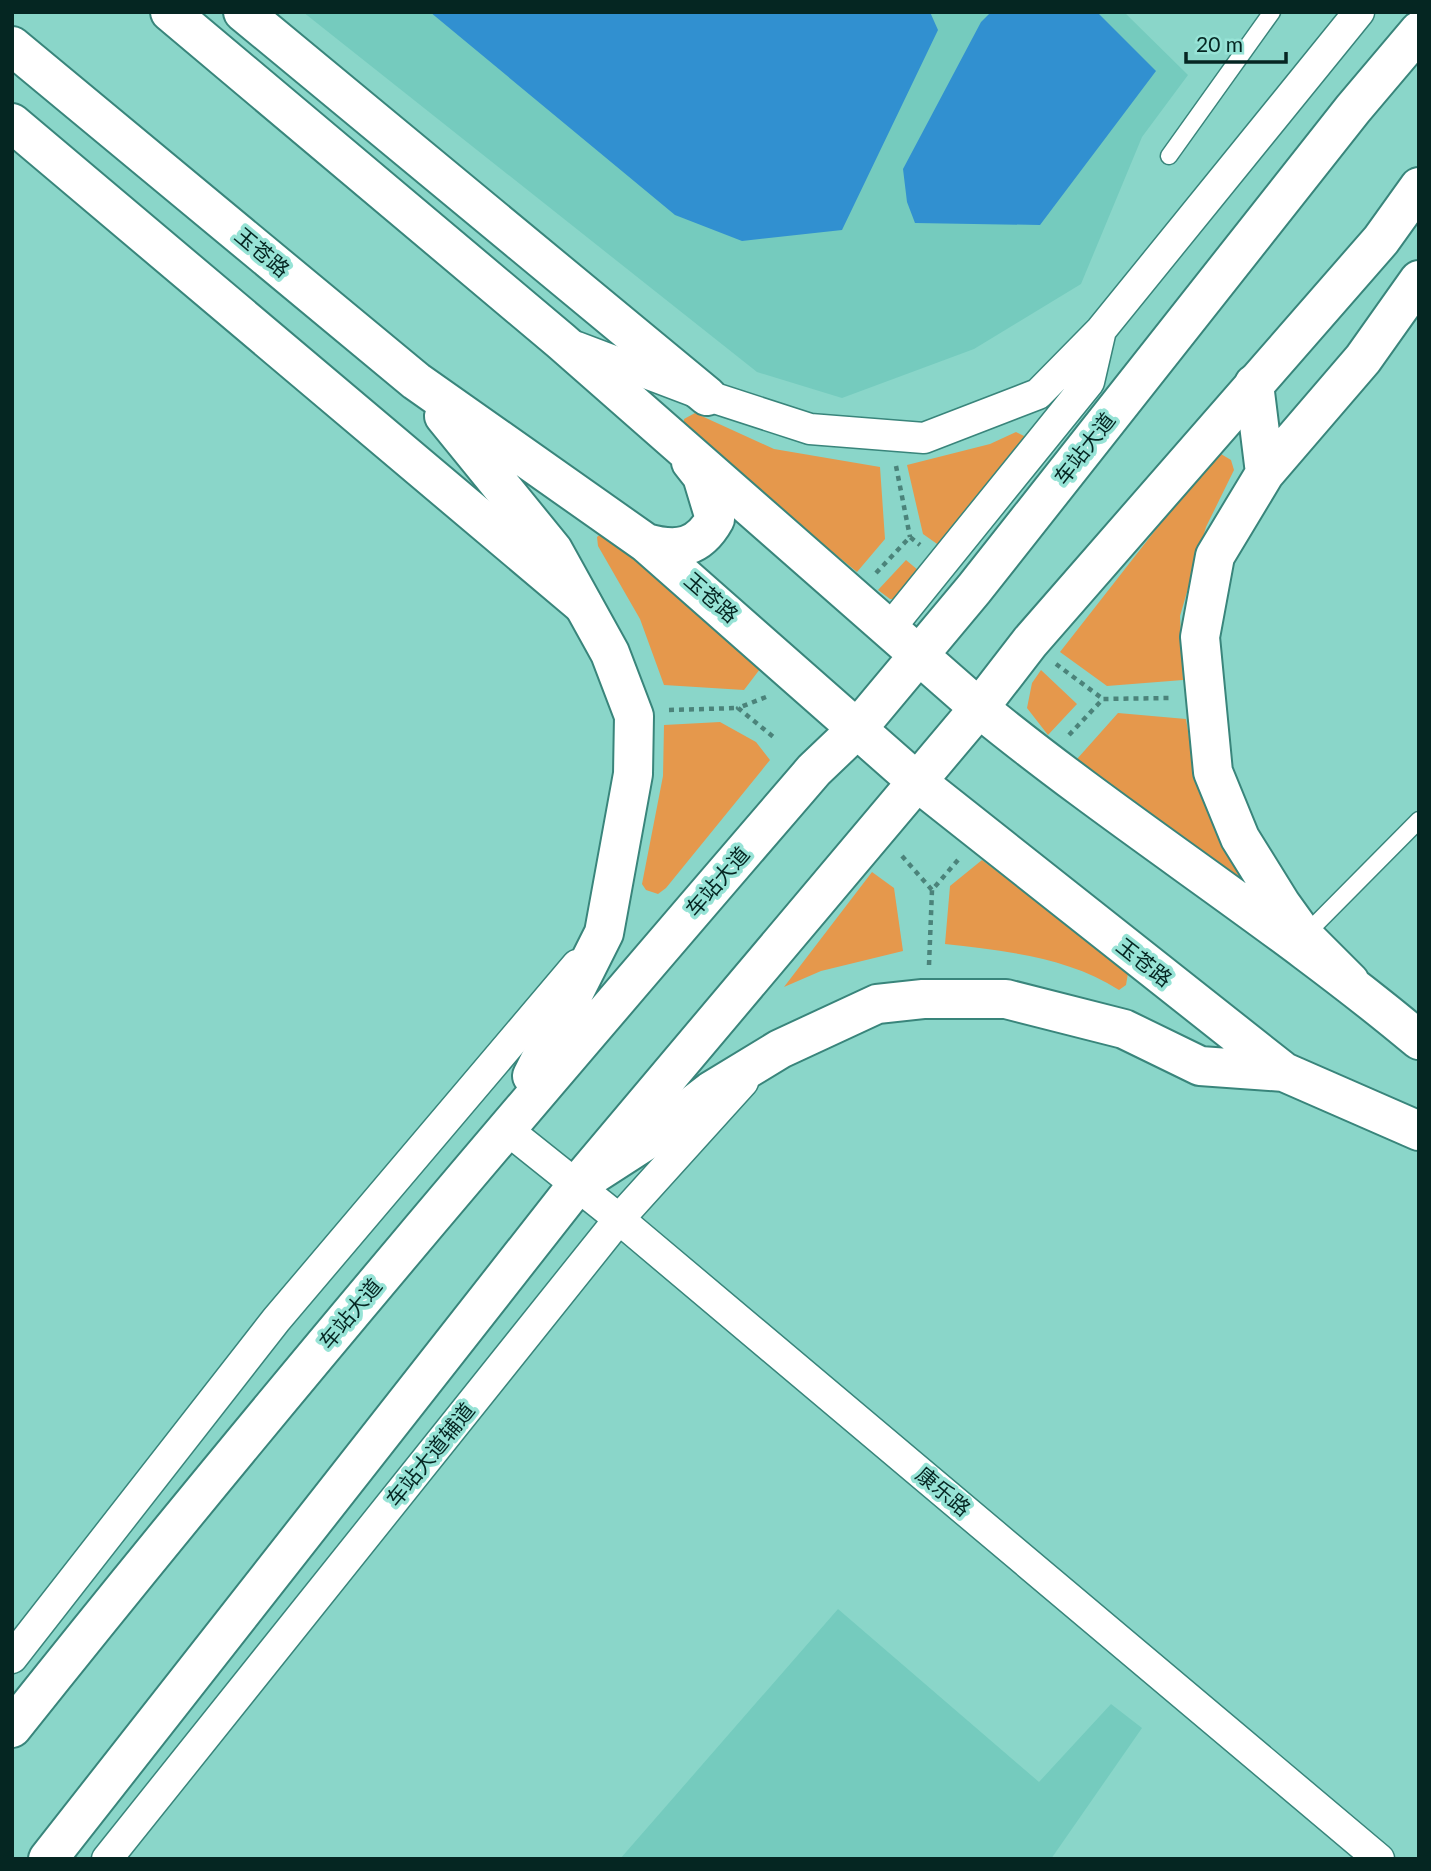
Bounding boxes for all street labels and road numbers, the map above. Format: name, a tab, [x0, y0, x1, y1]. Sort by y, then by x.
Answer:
street label: 玉苍路	[231, 222, 295, 282]
street label: 车站大道	[1048, 407, 1120, 489]
street label: 玉苍路	[680, 567, 744, 627]
street label: 车站大道	[680, 841, 754, 921]
street label: 玉苍路	[1112, 933, 1177, 991]
street label: 车站大道	[313, 1273, 386, 1353]
street label: 车站大道辅道	[380, 1397, 479, 1511]
street label: 康乐路	[912, 1461, 976, 1521]

